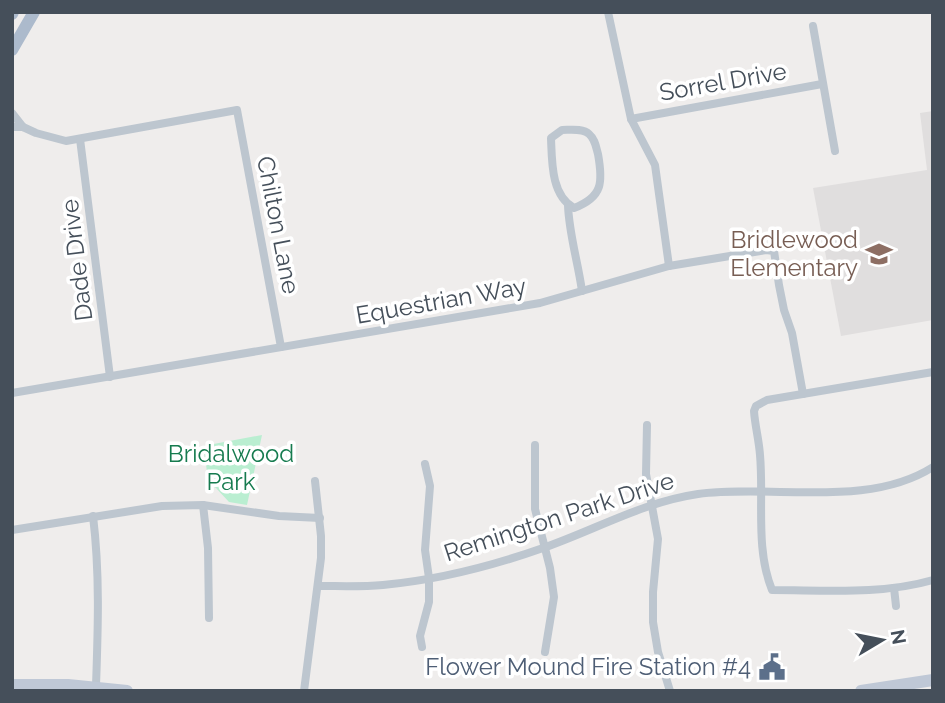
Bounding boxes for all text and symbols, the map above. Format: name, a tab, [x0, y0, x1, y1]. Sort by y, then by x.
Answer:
street label: Sorrel Drive	[657, 56, 789, 107]
street label: Chilton Lane	[251, 154, 306, 296]
street label: Dade Drive	[55, 197, 98, 323]
place label: Bridlewood Elementary	[730, 225, 858, 282]
school or university icon: Bridlewood Elementary	[864, 239, 894, 269]
street label: Equestrian Way	[353, 271, 528, 330]
park label: Bridalwood Park	[168, 439, 294, 496]
street label: Remington Park Drive	[440, 466, 678, 567]
north arrow	[847, 605, 917, 675]
text: N	[887, 628, 911, 646]
place label: Flower Mound Fire Station #4	[425, 652, 751, 681]
public building icon: Flower Mound Fire Station #4	[757, 652, 787, 682]

